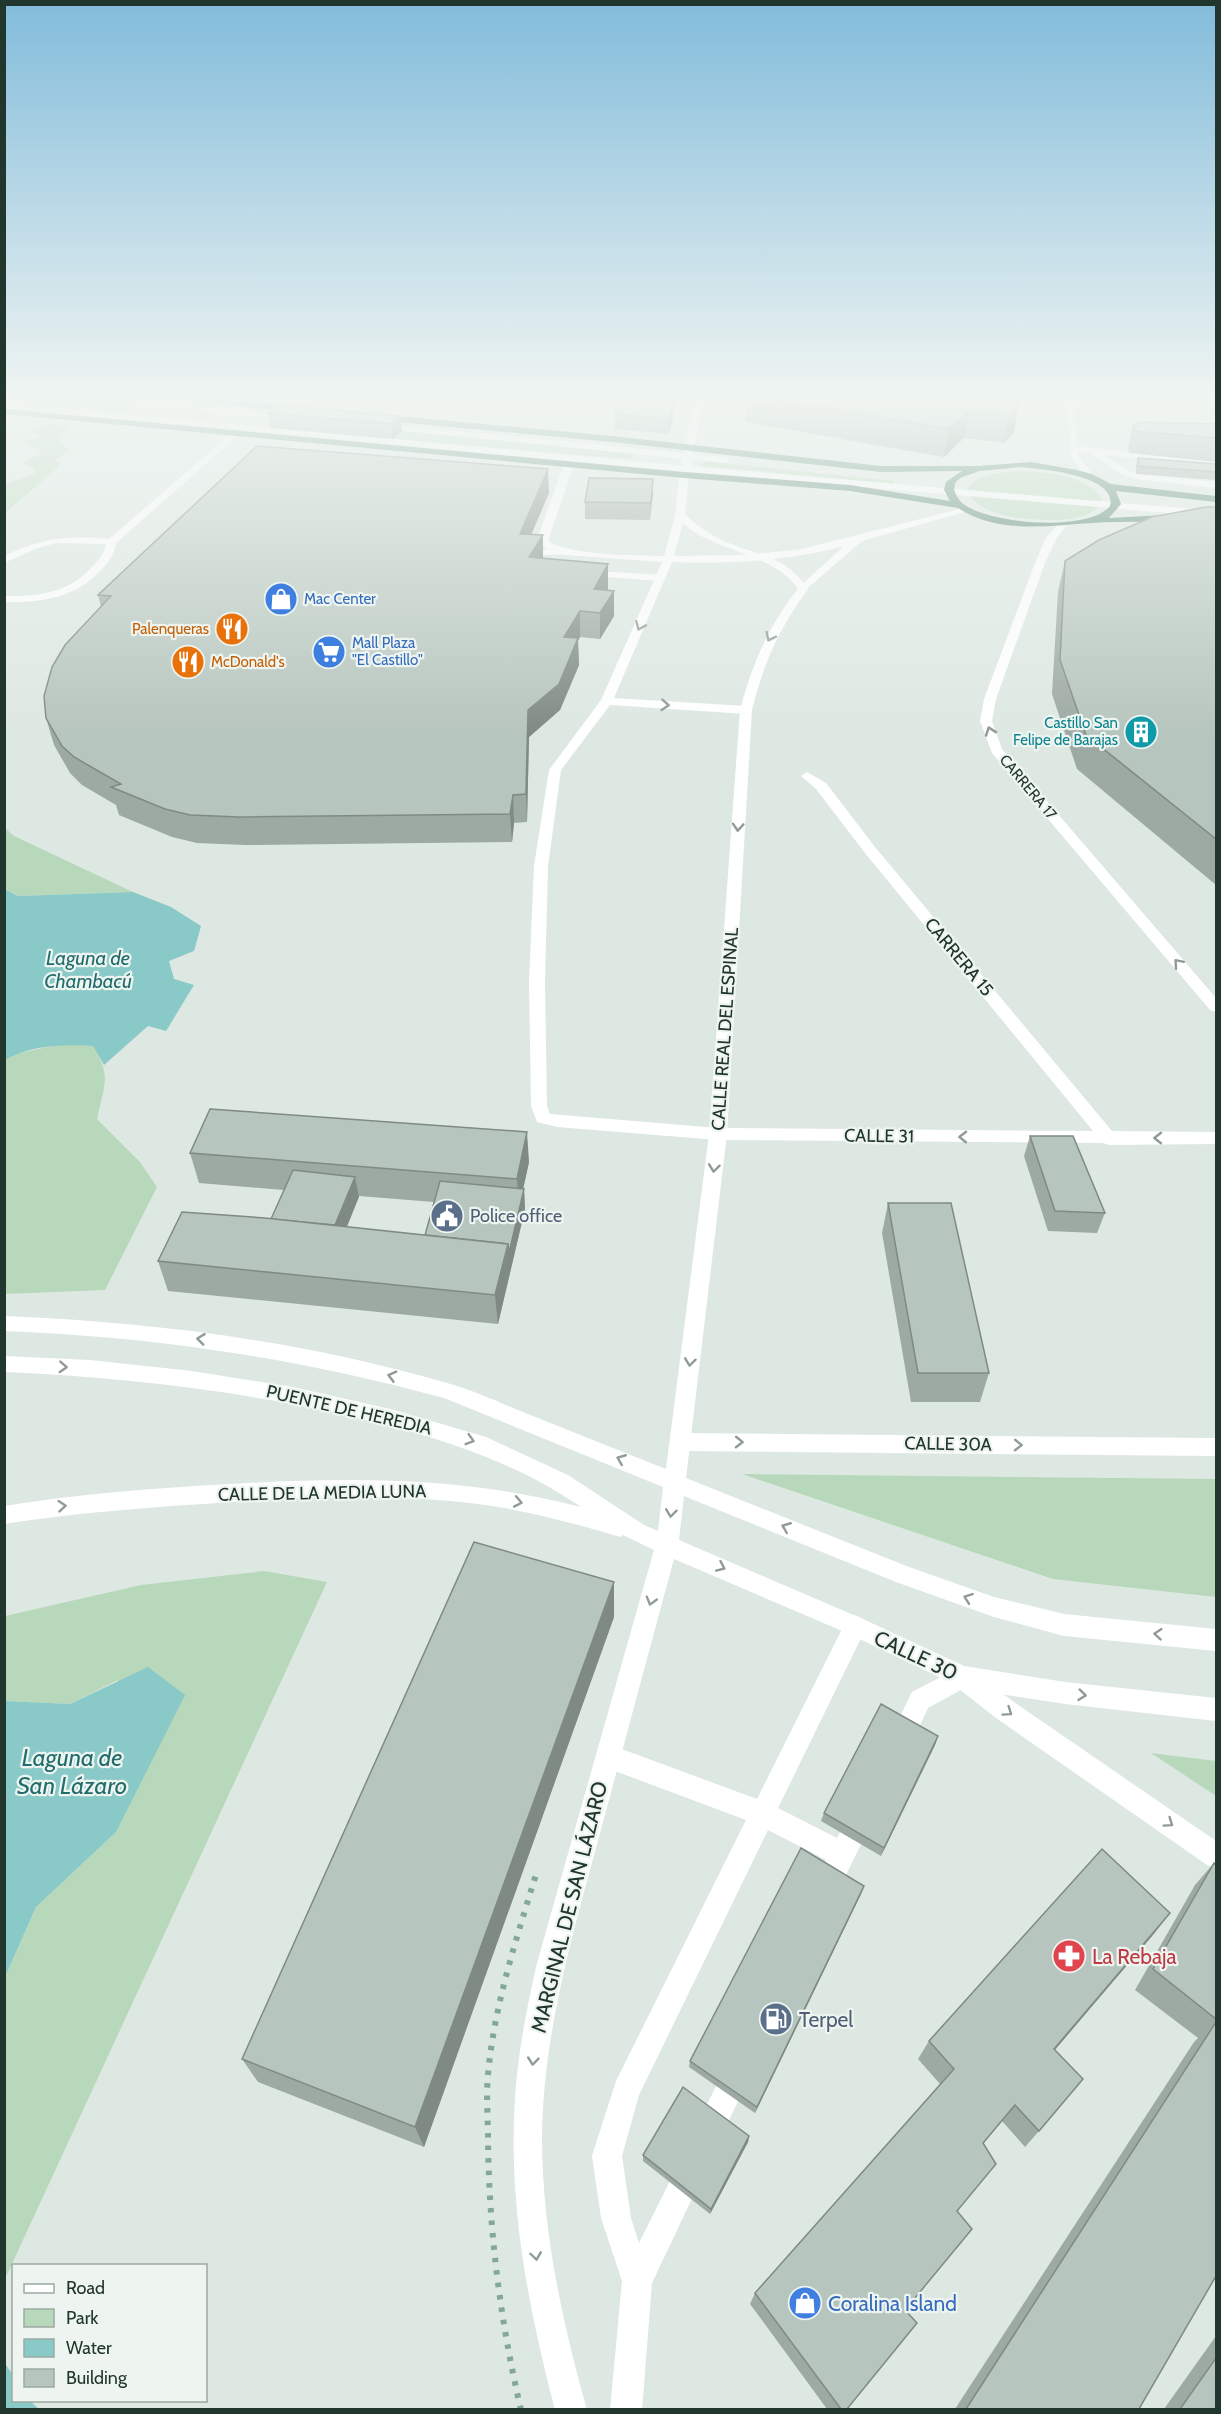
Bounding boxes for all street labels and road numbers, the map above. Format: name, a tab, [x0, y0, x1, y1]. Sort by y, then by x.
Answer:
street label: CARRERA 17	[996, 751, 1061, 823]
street label: CARRERA 15	[920, 913, 998, 1001]
street label: CALLE REAL DEL ESPINAL	[707, 927, 743, 1131]
street label: CALLE 31	[844, 1124, 914, 1148]
street label: PUENTE DE HEREDIA	[264, 1380, 434, 1440]
street label: CALLE 30A	[904, 1432, 992, 1456]
street label: CALLE DE LA MEDIA LUNA	[218, 1480, 426, 1506]
street label: CALLE 30	[870, 1625, 962, 1685]
street label: MARGINAL DE SAN LÁZARO	[526, 1779, 612, 2035]

